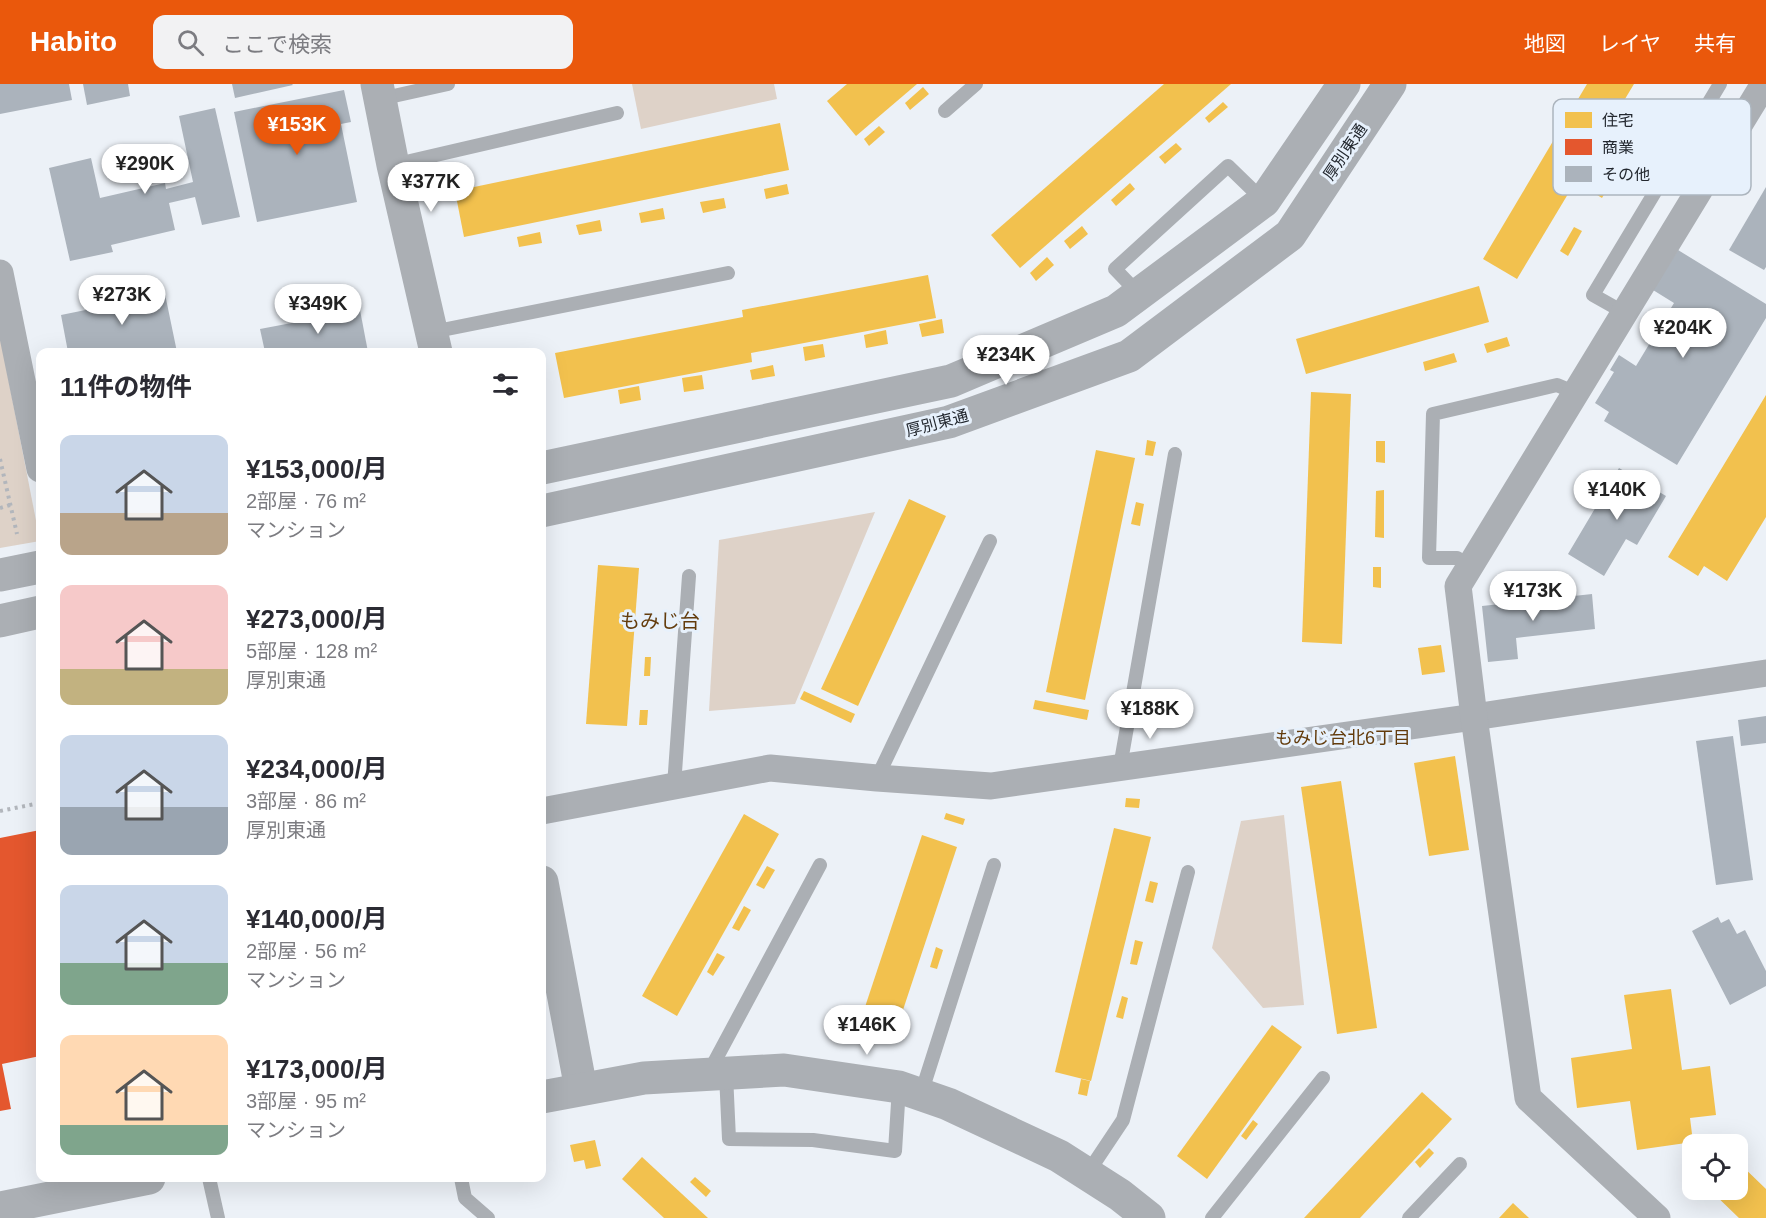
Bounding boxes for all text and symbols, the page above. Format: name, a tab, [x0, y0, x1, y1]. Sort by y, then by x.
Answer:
search box	[153, 15, 573, 69]
text: Habito	[30, 26, 117, 57]
icon: search	[174, 26, 207, 59]
text: ここで検索	[222, 32, 332, 57]
text: 地図	[1524, 32, 1566, 55]
text: レイヤ	[1599, 32, 1661, 55]
text: 共有	[1694, 32, 1736, 55]
legend	[1553, 99, 1751, 195]
pin: ¥153K	[255, 105, 339, 156]
text: 住宅	[1602, 112, 1634, 129]
text: ¥153K	[268, 113, 326, 135]
street label: 厚別東通	[1320, 121, 1370, 183]
text: 商業	[1602, 139, 1634, 156]
pin: ¥290K	[103, 144, 187, 195]
text: ¥290K	[116, 152, 174, 174]
pin: ¥377K	[389, 162, 473, 213]
text: その他	[1602, 166, 1650, 183]
text: ¥377K	[402, 170, 460, 192]
pin: ¥273K	[80, 275, 164, 326]
text: ¥273K	[93, 283, 151, 305]
pin: ¥349K	[276, 284, 360, 335]
text: ¥349K	[289, 292, 347, 314]
pin: ¥204K	[1641, 308, 1725, 359]
text: ¥204K	[1654, 316, 1712, 338]
pin: ¥234K	[964, 335, 1048, 386]
text: ¥234K	[977, 343, 1035, 365]
icon: filters	[489, 368, 522, 401]
text: 11件の物件	[60, 372, 192, 402]
street label: 厚別東通	[904, 407, 970, 439]
text: ¥153,000/月	[246, 454, 388, 484]
icon: home	[108, 459, 180, 531]
pin: ¥140K	[1575, 470, 1659, 521]
text: ¥140K	[1588, 478, 1646, 500]
text: 2部屋 · 76 m²	[246, 490, 366, 512]
text: マンション	[246, 519, 346, 541]
pin: ¥173K	[1491, 571, 1575, 622]
text: ¥173K	[1504, 579, 1562, 601]
text: ¥273,000/月	[246, 604, 388, 634]
icon: home	[108, 609, 180, 681]
district label: もみじ台	[620, 610, 700, 632]
text: 5部屋 · 128 m²	[246, 640, 377, 662]
text: 厚別東通	[246, 669, 326, 691]
pin: ¥188K	[1108, 689, 1192, 740]
text: ¥188K	[1121, 697, 1179, 719]
district label: もみじ台北6丁目	[1275, 728, 1411, 748]
text: ¥234,000/月	[246, 754, 388, 784]
icon: home	[108, 759, 180, 831]
text: 3部屋 · 86 m²	[246, 790, 366, 812]
text: 厚別東通	[246, 819, 326, 841]
text: ¥140,000/月	[246, 904, 388, 934]
icon: home	[108, 909, 180, 981]
text: 2部屋 · 56 m²	[246, 940, 366, 962]
text: マンション	[246, 969, 346, 991]
pin: ¥146K	[825, 1005, 909, 1056]
text: ¥146K	[838, 1013, 896, 1035]
text: ¥173,000/月	[246, 1054, 388, 1084]
icon: home	[108, 1059, 180, 1131]
text: 3部屋 · 95 m²	[246, 1090, 366, 1112]
text: マンション	[246, 1119, 346, 1141]
map controls	[1682, 1134, 1748, 1200]
button: locate	[1682, 1134, 1748, 1200]

